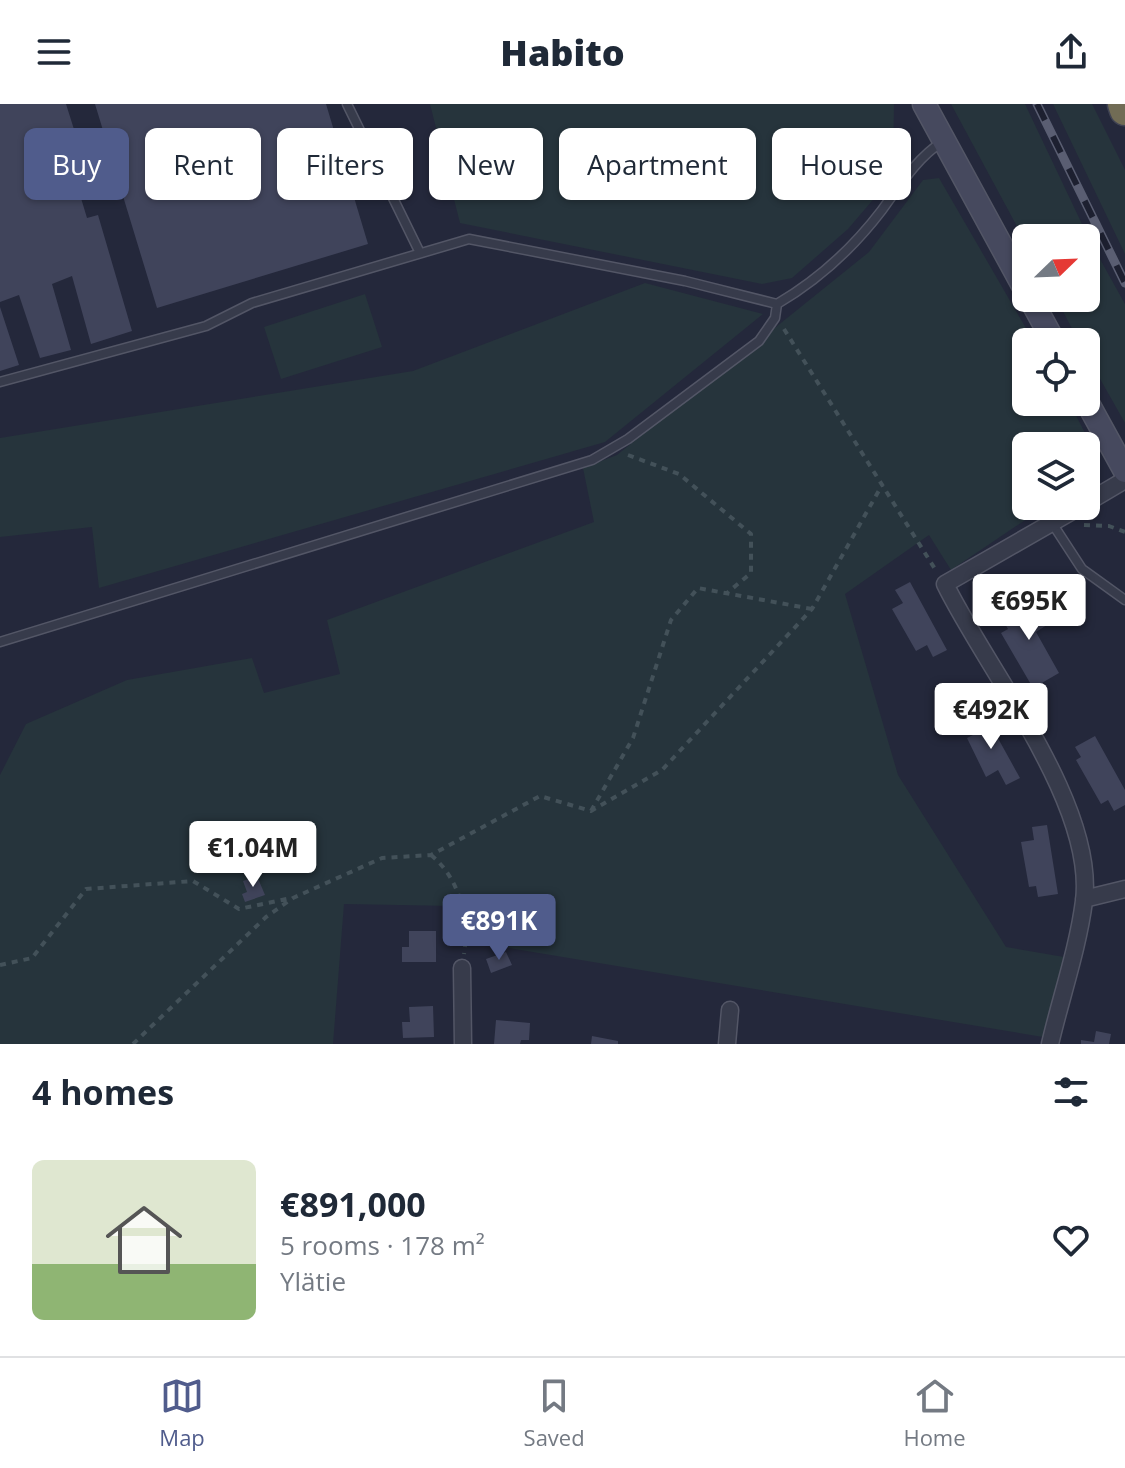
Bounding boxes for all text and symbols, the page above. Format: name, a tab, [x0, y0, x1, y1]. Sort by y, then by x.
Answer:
text: Habito	[500, 28, 625, 77]
icon: menu	[32, 30, 76, 74]
icon: share	[1049, 30, 1093, 74]
chip: Buy	[24, 128, 129, 200]
chip: Rent	[145, 128, 261, 200]
chip: Filters	[277, 128, 413, 200]
chip: New	[429, 128, 543, 200]
chip: Apartment	[559, 128, 756, 200]
chip: House	[772, 128, 911, 200]
north arrow	[1012, 224, 1100, 312]
map controls	[1012, 224, 1100, 520]
button: locate	[1012, 328, 1100, 416]
button: layers	[1012, 432, 1100, 520]
pin: €695K	[973, 574, 1085, 642]
text: €695K	[991, 582, 1067, 618]
pin: €492K	[935, 683, 1047, 751]
text: €492K	[953, 691, 1029, 727]
pin: €1.04M	[188, 821, 318, 889]
text: €1.04M	[207, 829, 299, 865]
pin: €891K	[443, 894, 555, 962]
text: €891K	[461, 902, 537, 938]
text: 4 homes	[32, 1069, 174, 1115]
icon: filters	[1049, 1070, 1093, 1114]
text: €891,000	[280, 1181, 426, 1227]
icon: home	[96, 1192, 192, 1288]
icon: heart	[1049, 1218, 1093, 1262]
text: 5 rooms · 178 m²	[280, 1227, 485, 1263]
text: Ylätie	[280, 1263, 346, 1299]
tab: Map	[159, 1374, 205, 1452]
tab: Saved	[524, 1374, 585, 1452]
tab: Home	[903, 1374, 966, 1452]

